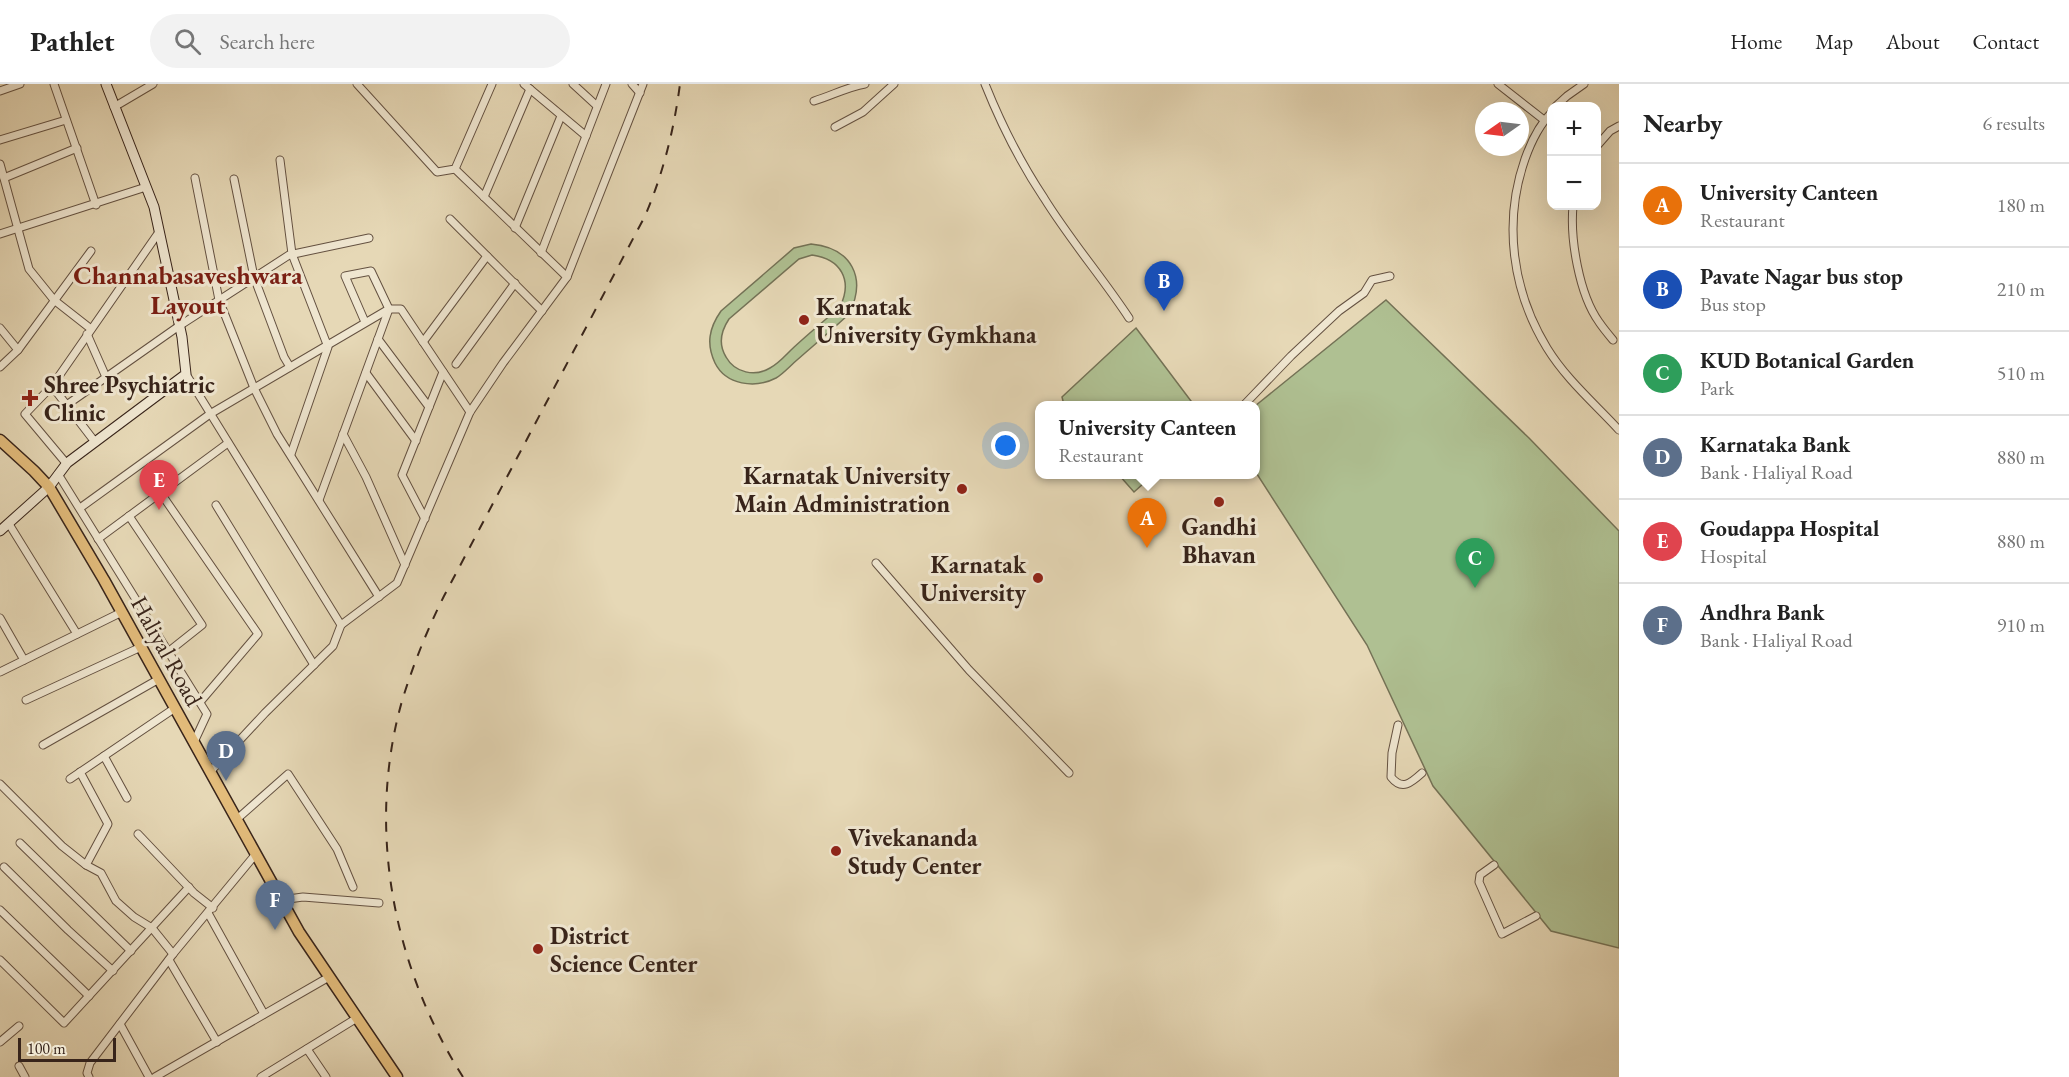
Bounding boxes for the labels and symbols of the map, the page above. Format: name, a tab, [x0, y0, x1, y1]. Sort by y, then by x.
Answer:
north arrow	[1475, 102, 1529, 156]
district label: Channabasaveshwara Layout	[73, 258, 303, 322]
pin: B	[1144, 262, 1184, 311]
place label: Karnatak University Gymkhana	[816, 291, 1037, 351]
marker: Karnatak University Gymkhana	[797, 313, 811, 327]
place label: Shree Psychiatric Clinic	[44, 369, 215, 428]
marker: Shree Psychiatric Clinic	[21, 389, 39, 407]
your location	[991, 431, 1020, 460]
pin: E	[140, 460, 178, 510]
place label: Karnatak University Main Administration	[735, 460, 950, 519]
marker: Karnatak University Main Administration	[955, 482, 969, 496]
marker: Gandhi Bhavan	[1212, 495, 1226, 509]
pin: A	[1128, 498, 1166, 548]
place label: Gandhi Bhavan	[1181, 511, 1257, 570]
pin: C	[1456, 538, 1494, 588]
place label: Karnatak University	[920, 549, 1027, 609]
marker: Karnatak University	[1031, 571, 1045, 585]
street label: Haliyal Road	[124, 590, 210, 712]
pin: D	[206, 732, 246, 781]
place label: Vivekananda Study Center	[848, 822, 982, 882]
marker: Vivekananda Study Center	[829, 844, 843, 858]
pin: F	[256, 880, 294, 930]
place label: District Science Center	[550, 920, 697, 979]
marker: District Science Center	[531, 942, 545, 956]
scale bar	[18, 1035, 116, 1062]

